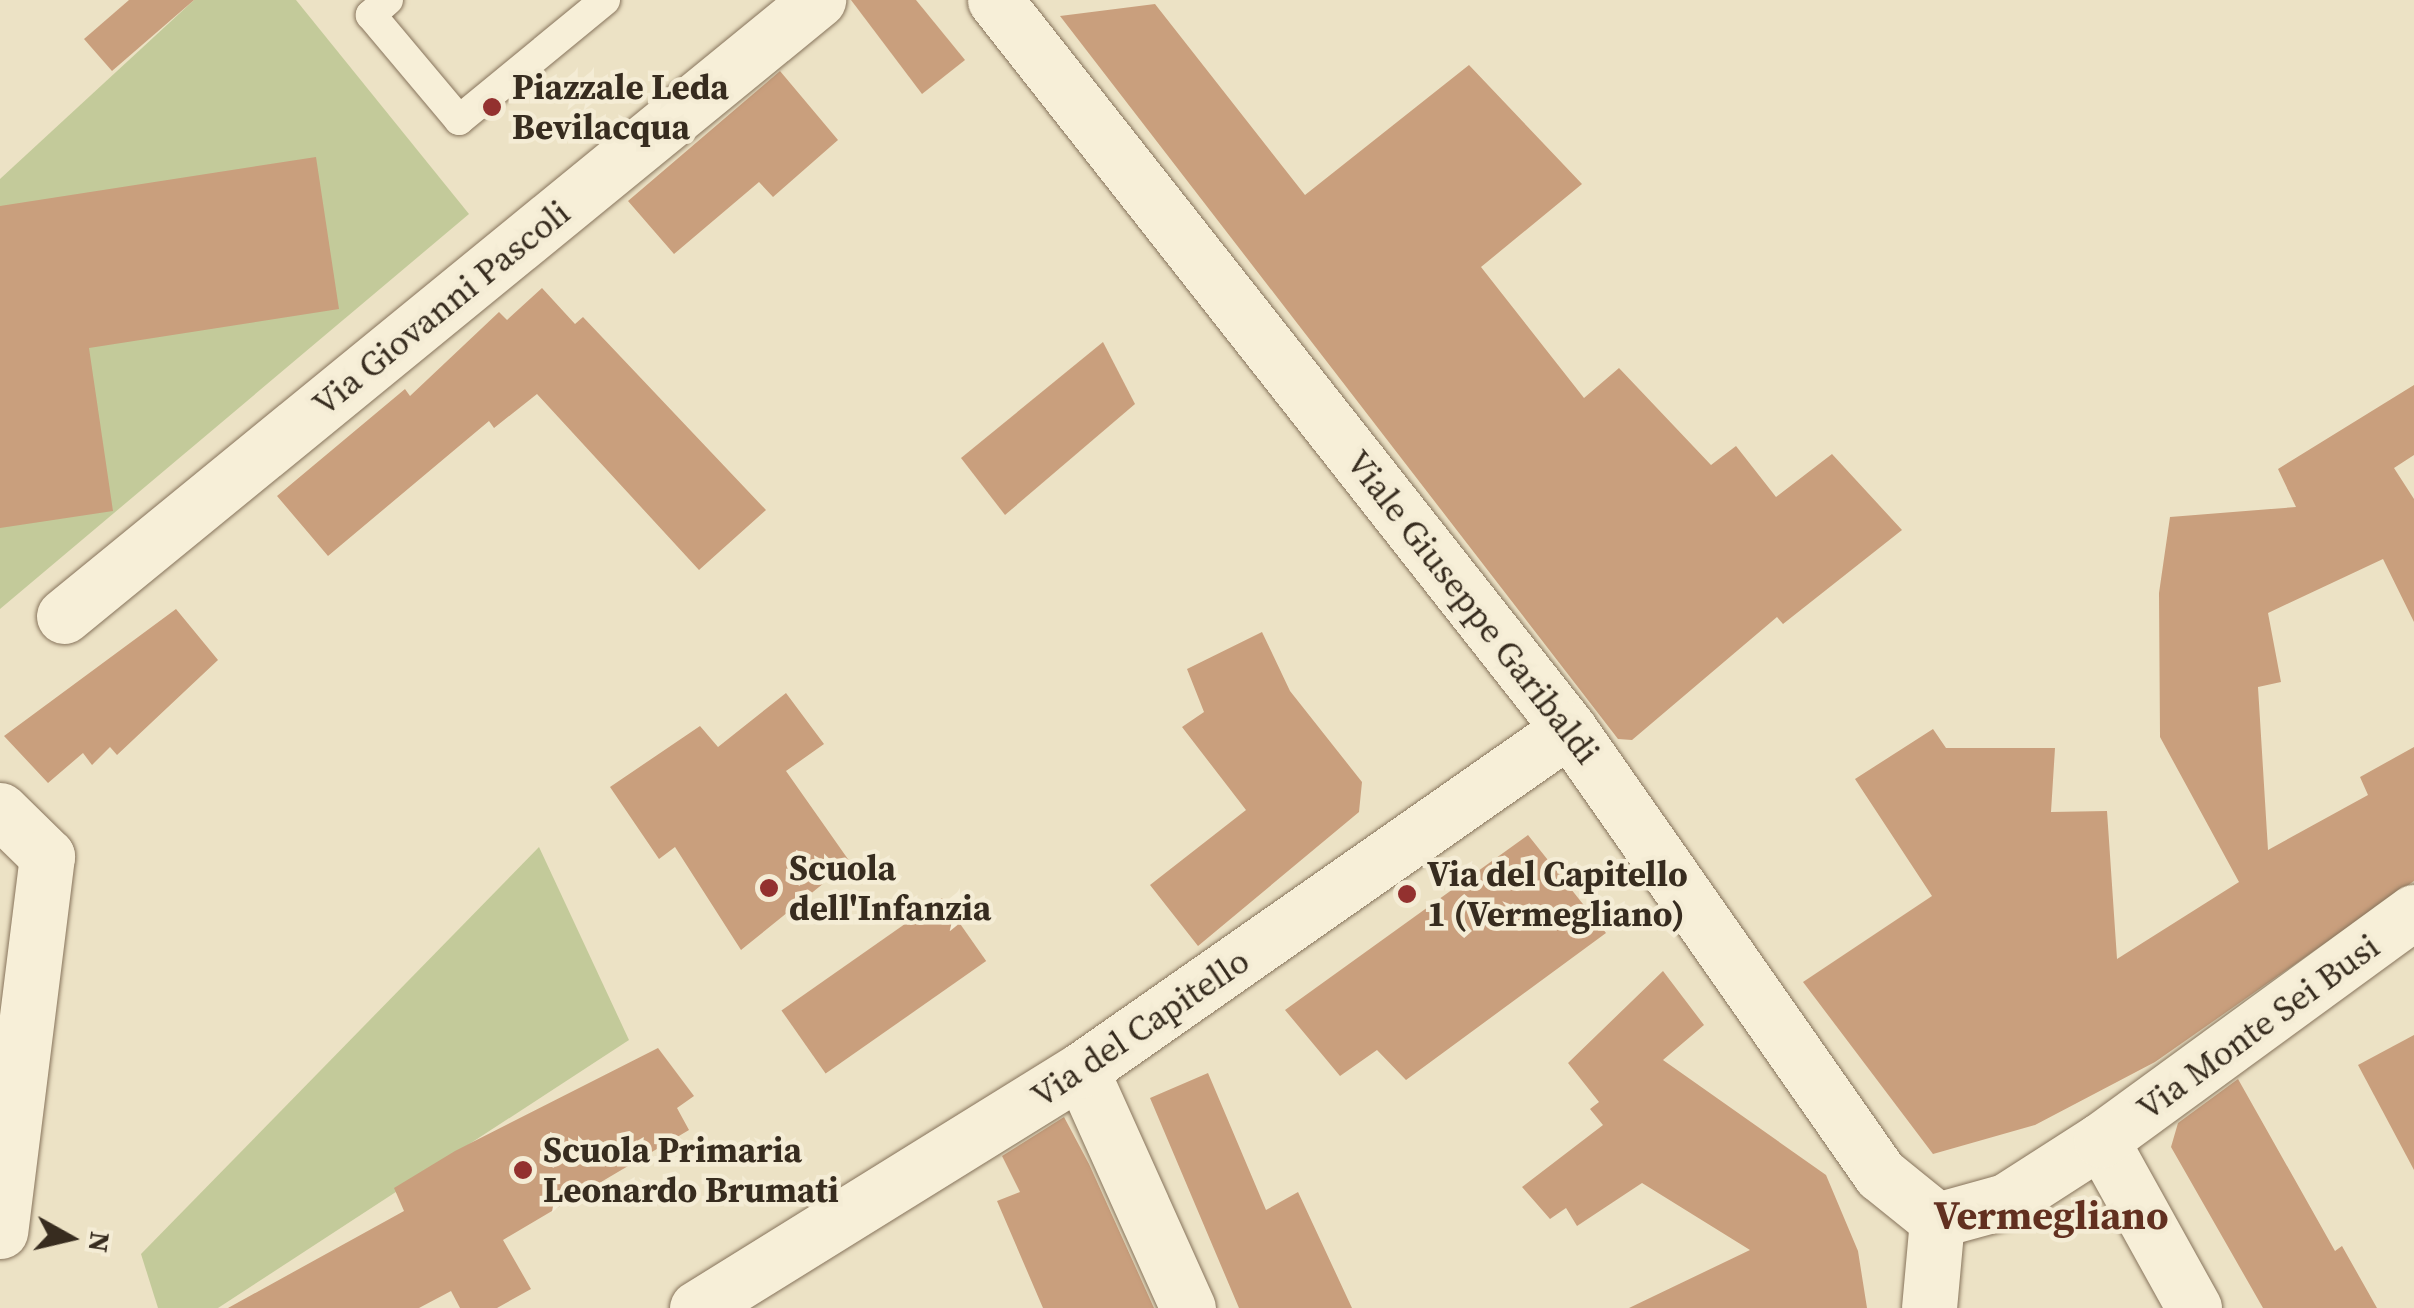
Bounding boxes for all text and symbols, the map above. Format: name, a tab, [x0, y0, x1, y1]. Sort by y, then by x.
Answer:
place label: Piazzale Leda Bevilacqua	[512, 66, 729, 148]
marker: Piazzale Leda Bevilacqua	[481, 96, 503, 118]
street label: Via Giovanni Pascoli	[304, 191, 578, 425]
street label: Viale Giuseppe Garibaldi	[1337, 442, 1609, 772]
place label: Scuola dell'Infanzia	[789, 847, 991, 929]
place label: Via del Capitello 1 (Vermegliano)	[1427, 853, 1688, 935]
marker: Scuola dell'Infanzia	[758, 877, 780, 899]
marker: Via del Capitello 1 (Vermegliano)	[1396, 883, 1418, 905]
street label: Via Monte Sei Busi	[2129, 925, 2387, 1129]
street label: Via del Capitello	[1023, 940, 1257, 1116]
place label: Scuola Primaria Leonardo Brumati	[543, 1129, 839, 1211]
marker: Scuola Primaria Leonardo Brumati	[512, 1159, 534, 1181]
north arrow	[20, 1188, 120, 1288]
district label: Vermegliano	[1933, 1191, 2169, 1239]
text: N	[79, 1229, 120, 1255]

